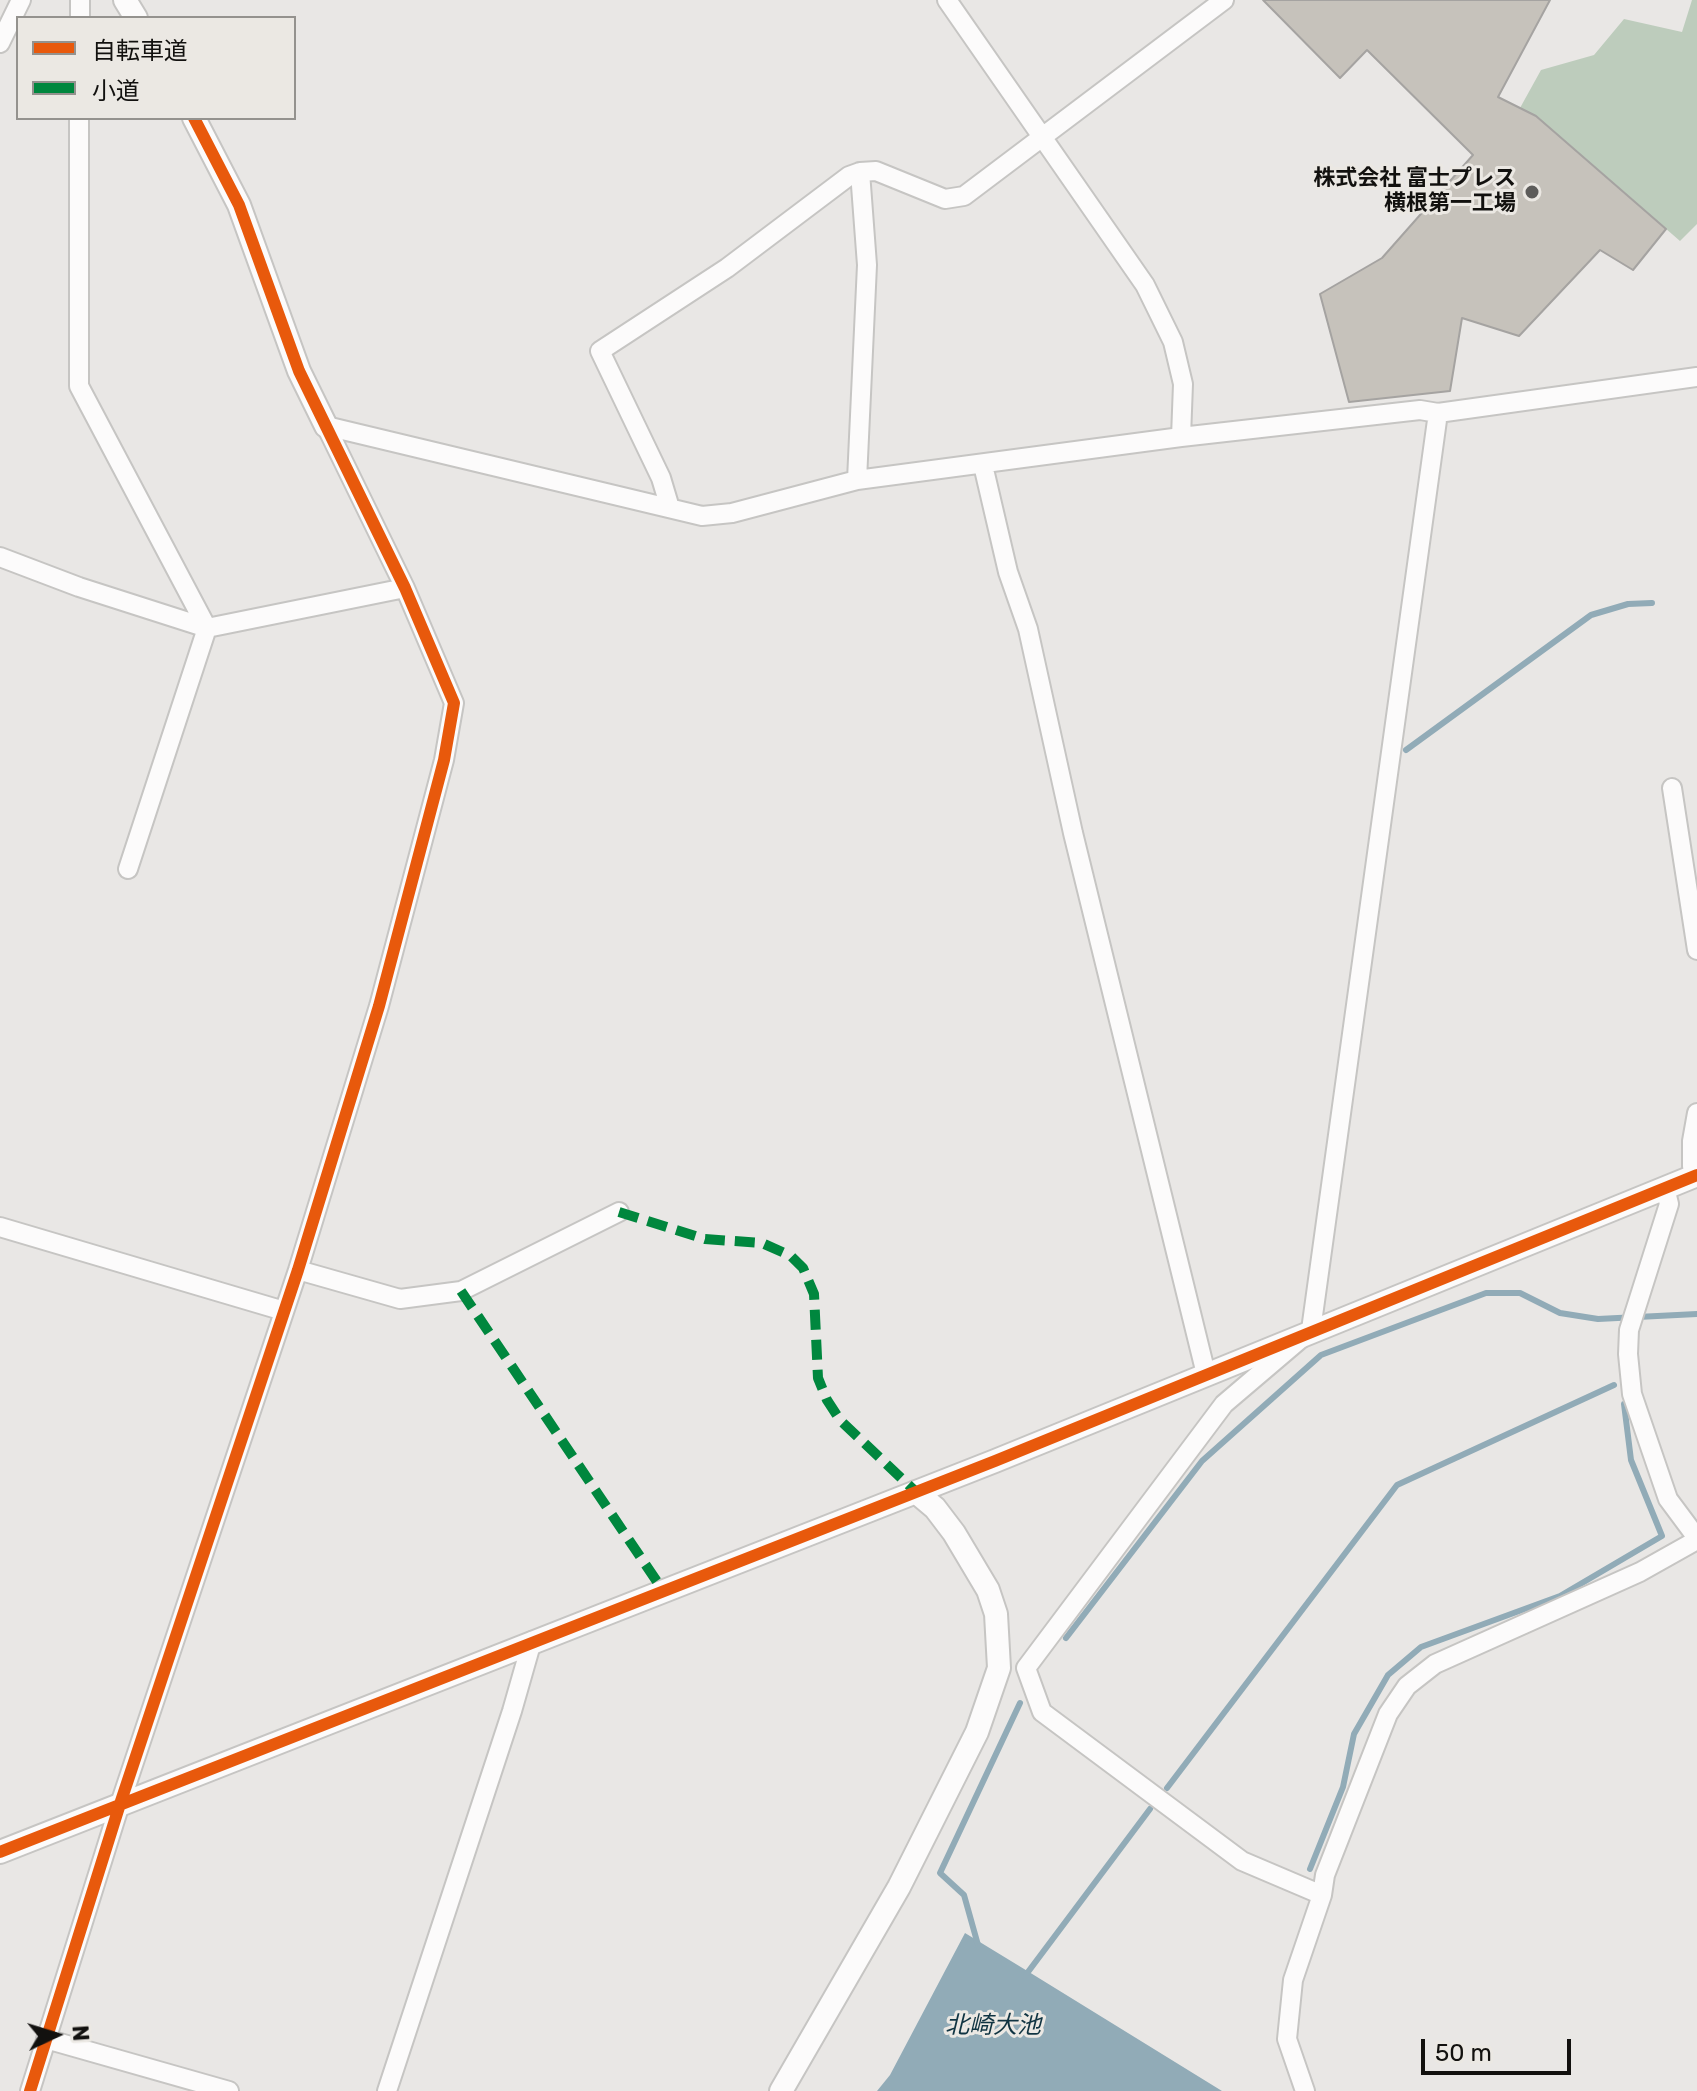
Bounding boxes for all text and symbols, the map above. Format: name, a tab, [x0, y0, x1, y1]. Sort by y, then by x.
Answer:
legend	[16, 16, 296, 120]
text: 自転車道	[92, 37, 188, 65]
text: 小道	[92, 77, 140, 105]
place label: 株式会社 富士プレス 横根第一工場	[1313, 166, 1516, 218]
marker: 株式会社 富士プレス 横根第一工場	[1523, 183, 1541, 201]
north arrow	[16, 1995, 96, 2075]
water label: 北崎大池	[945, 2012, 1041, 2040]
scale bar	[1425, 2023, 1575, 2073]
text: N	[66, 2024, 94, 2042]
text: 50 m	[1435, 2039, 1492, 2067]

